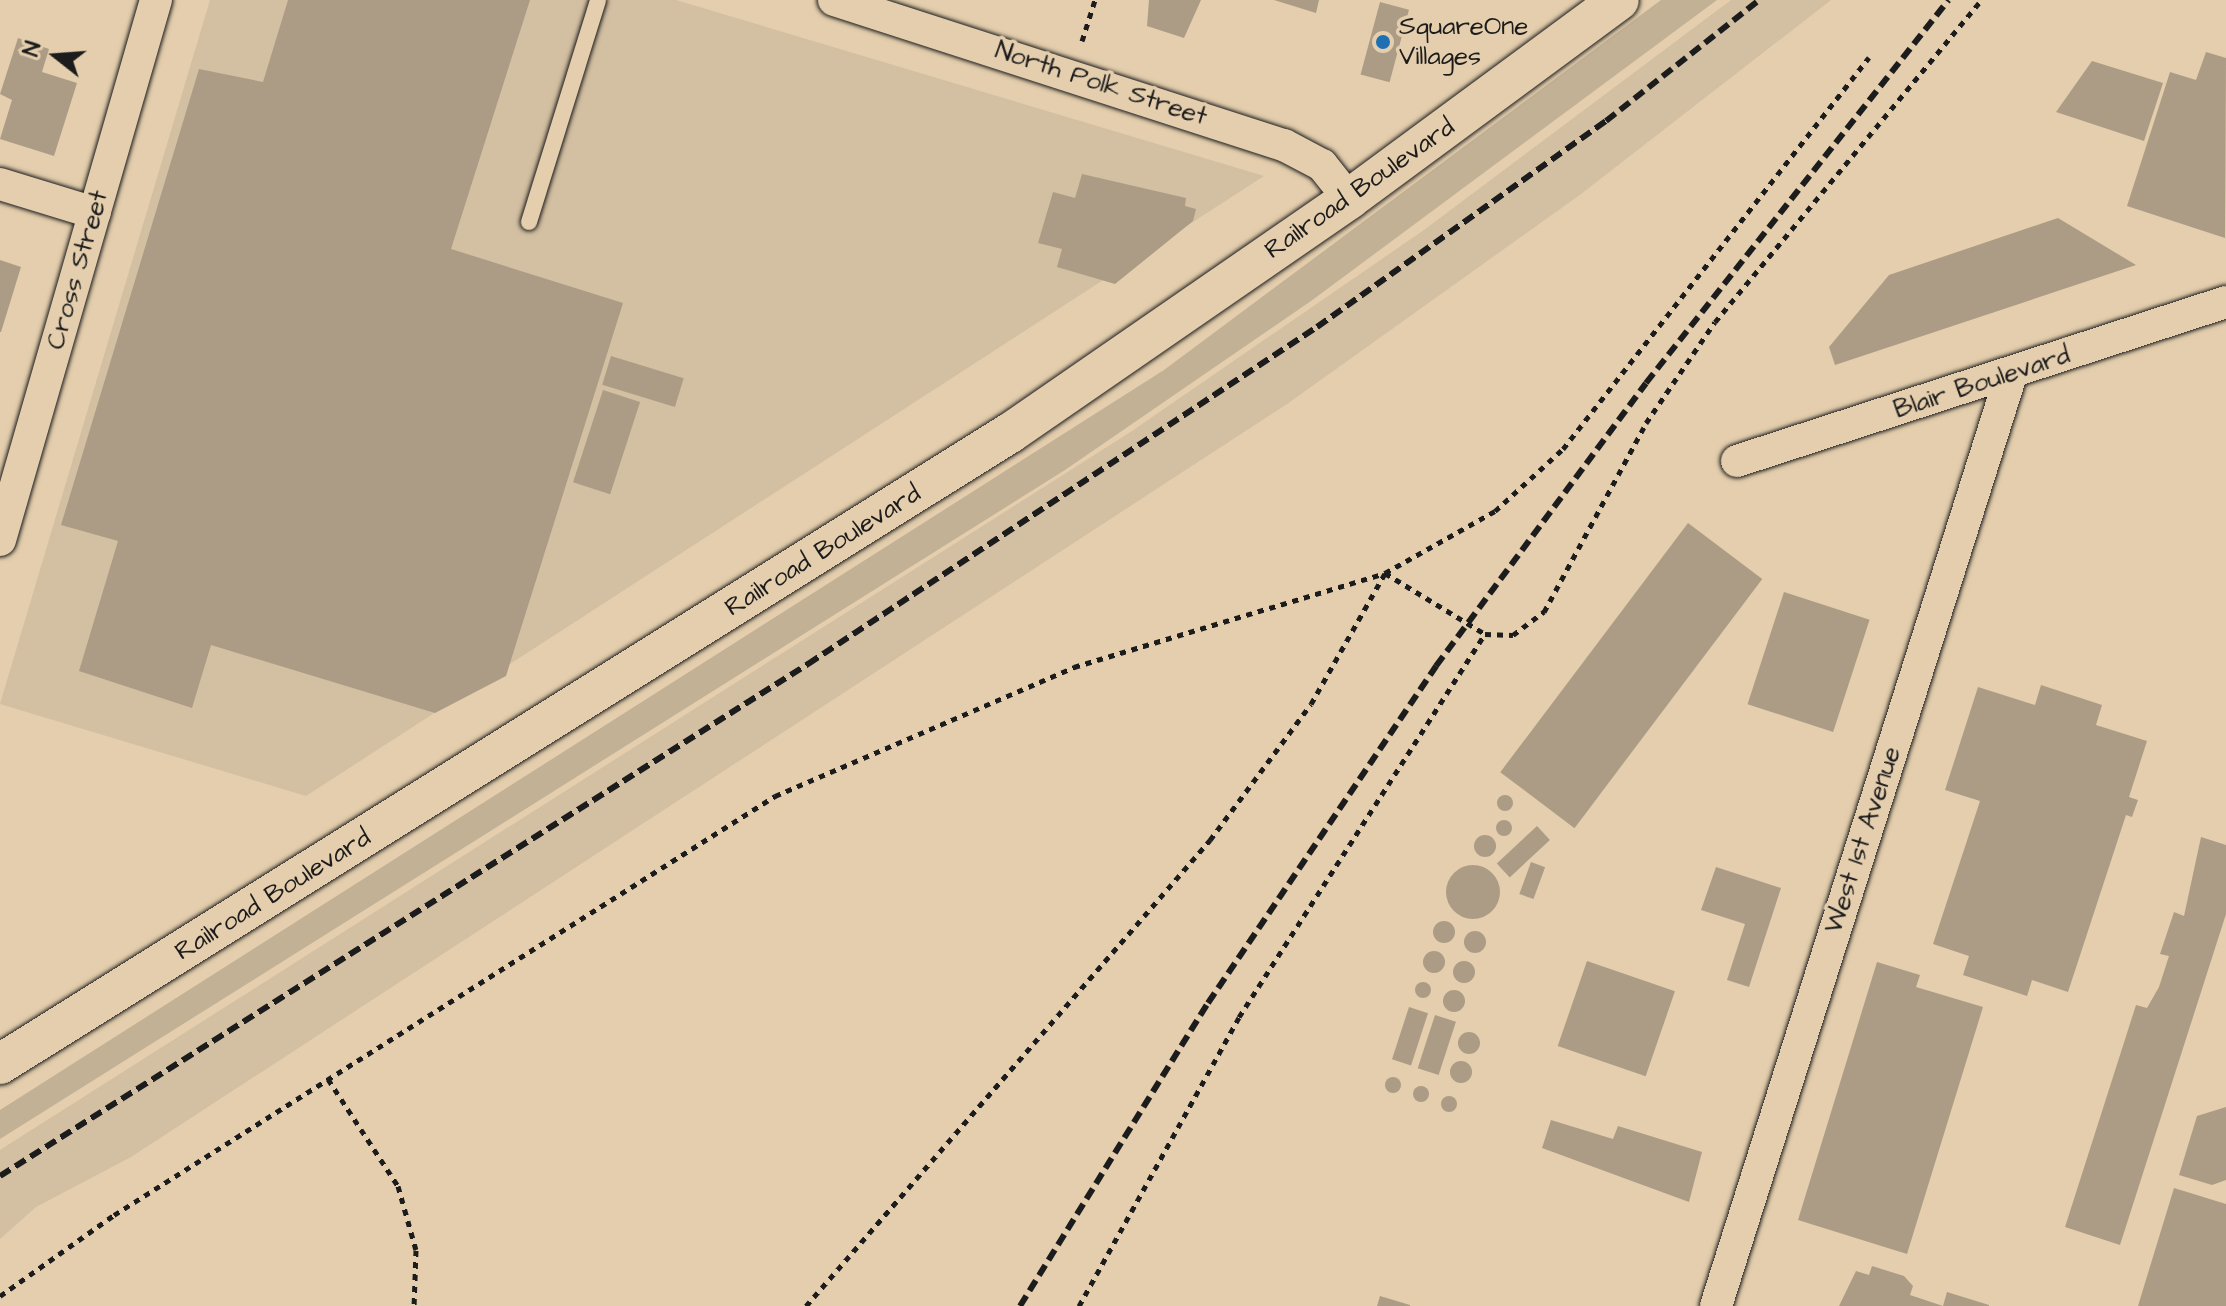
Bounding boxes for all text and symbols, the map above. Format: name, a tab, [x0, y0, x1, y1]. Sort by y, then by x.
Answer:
place label: SquareOne Villages	[1399, 11, 1528, 72]
north arrow	[16, 16, 96, 96]
marker: SquareOne Villages	[1374, 33, 1392, 51]
street label: North Polk Street	[991, 35, 1211, 133]
text: N	[16, 38, 49, 60]
street label: Railroad Boulevard	[1259, 112, 1461, 266]
street label: Cross Street	[40, 187, 116, 353]
street label: Blair Boulevard	[1890, 340, 2074, 426]
street label: Railroad Boulevard	[720, 478, 926, 624]
street label: West 1st Avenue	[1818, 743, 1908, 937]
street label: Railroad Boulevard	[170, 822, 376, 968]

